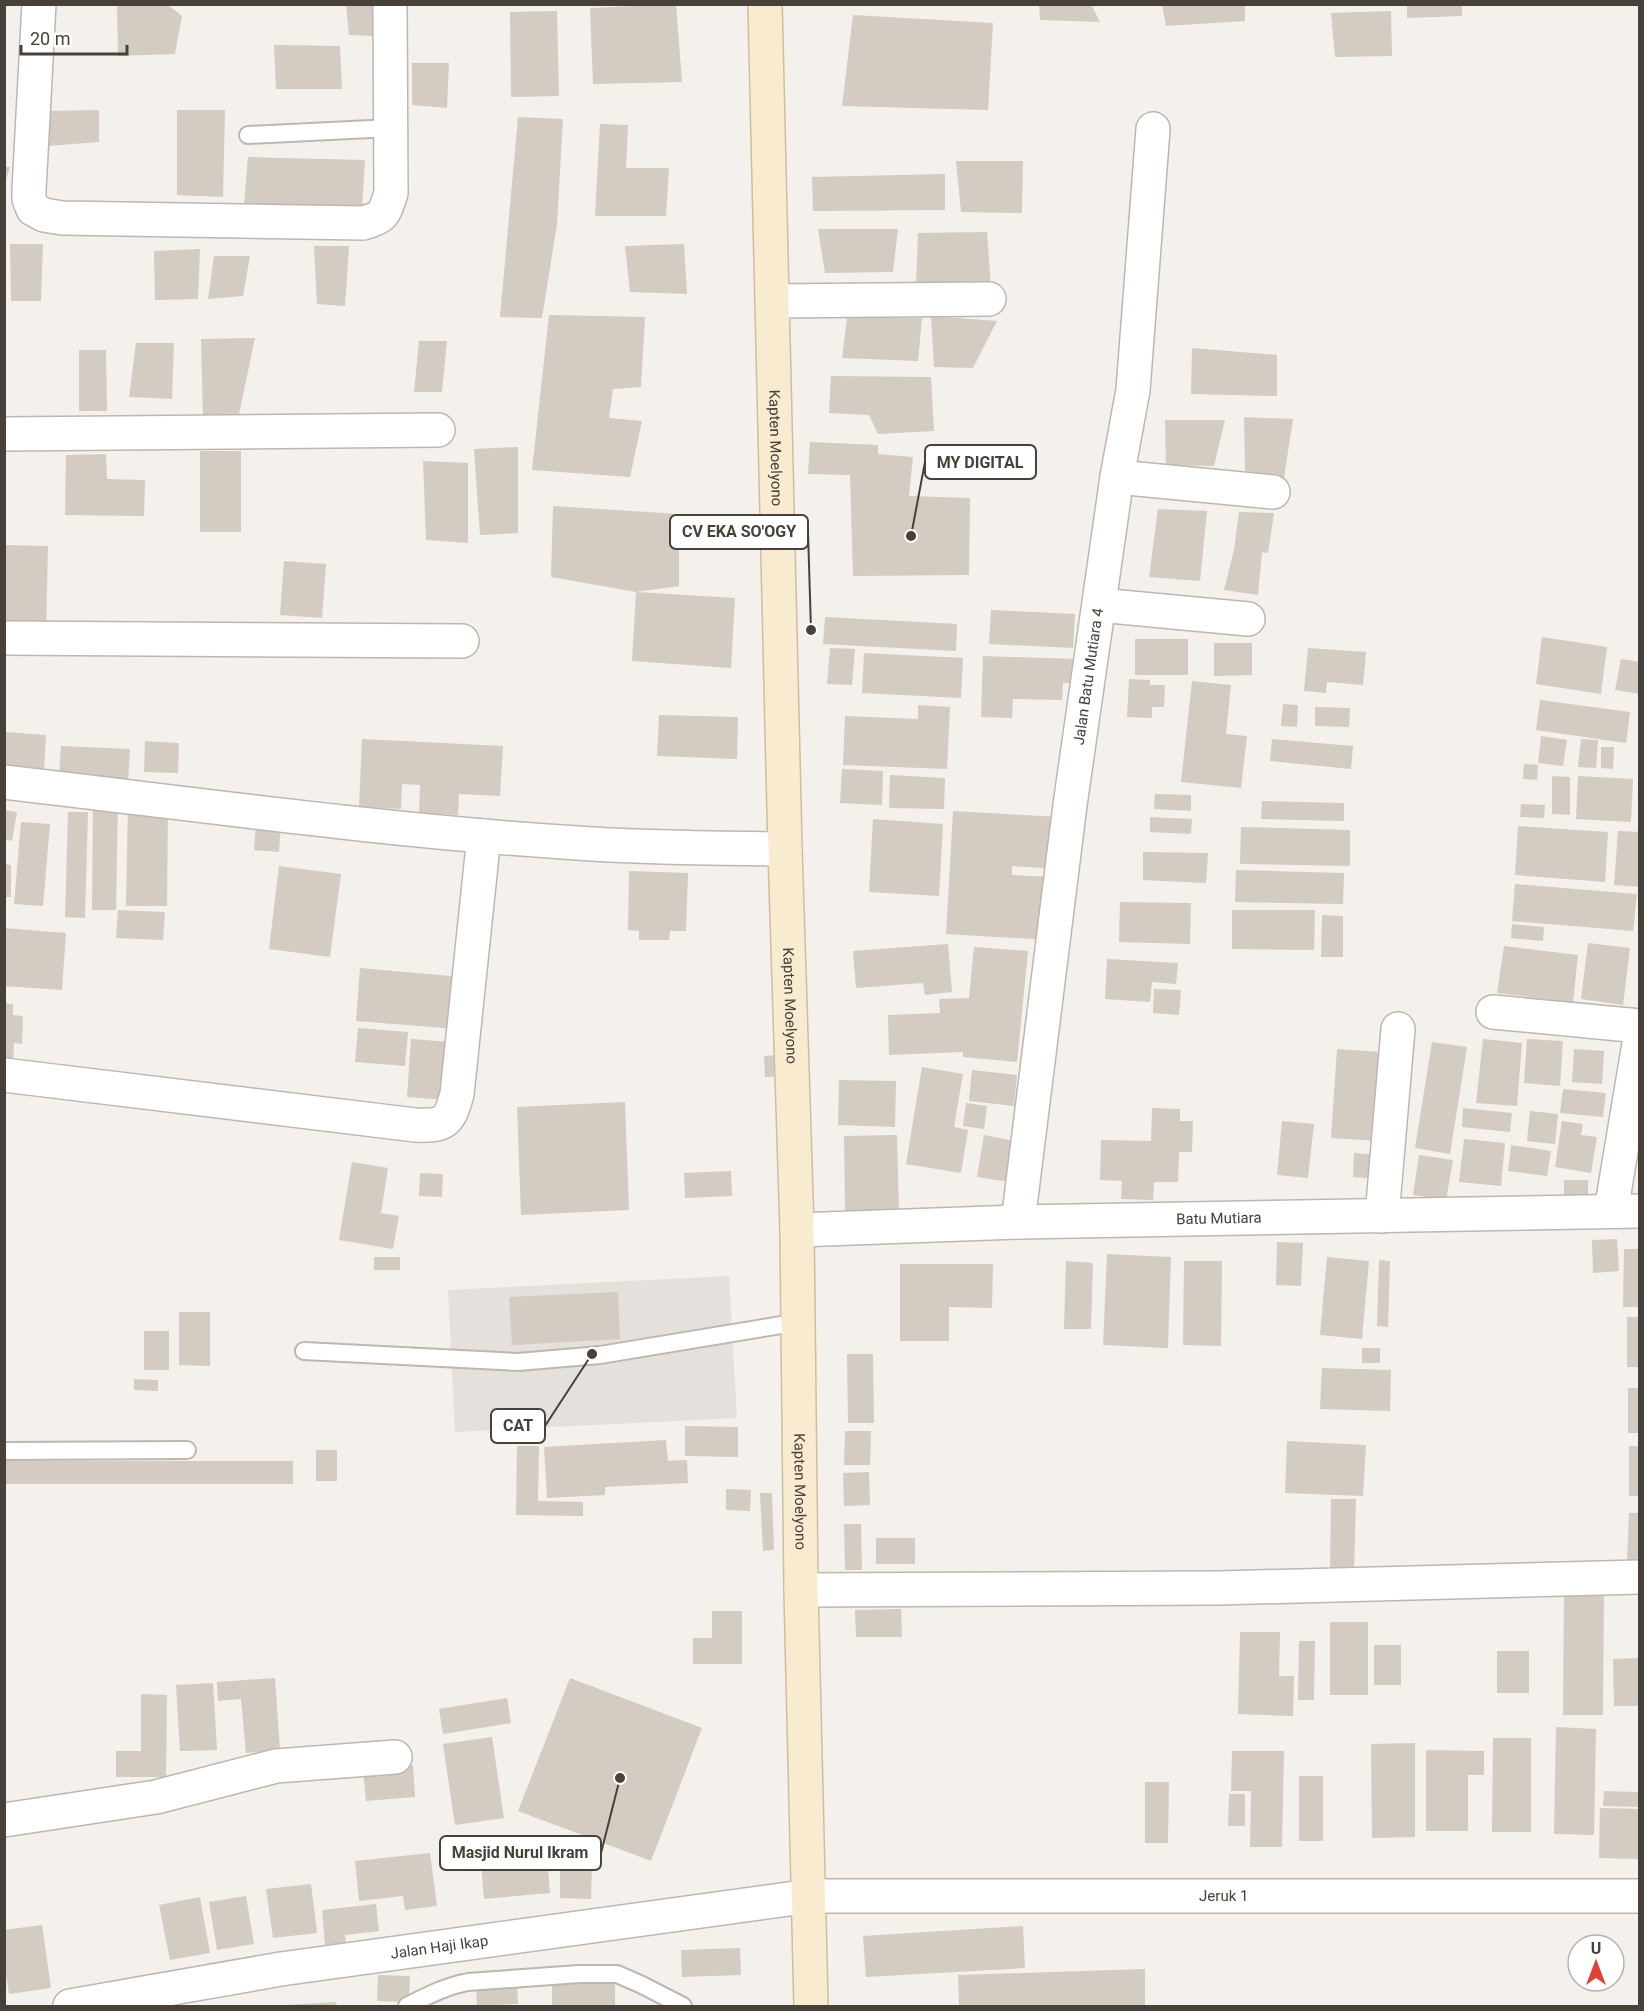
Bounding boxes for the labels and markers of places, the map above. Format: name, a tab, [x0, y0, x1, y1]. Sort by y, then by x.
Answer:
callout: MY DIGITAL	[925, 445, 1036, 479]
callout: CV EKA SO'OGY	[670, 515, 808, 549]
callout: CAT	[491, 1409, 545, 1443]
callout: Masjid Nurul Ikram	[440, 1836, 601, 1870]

